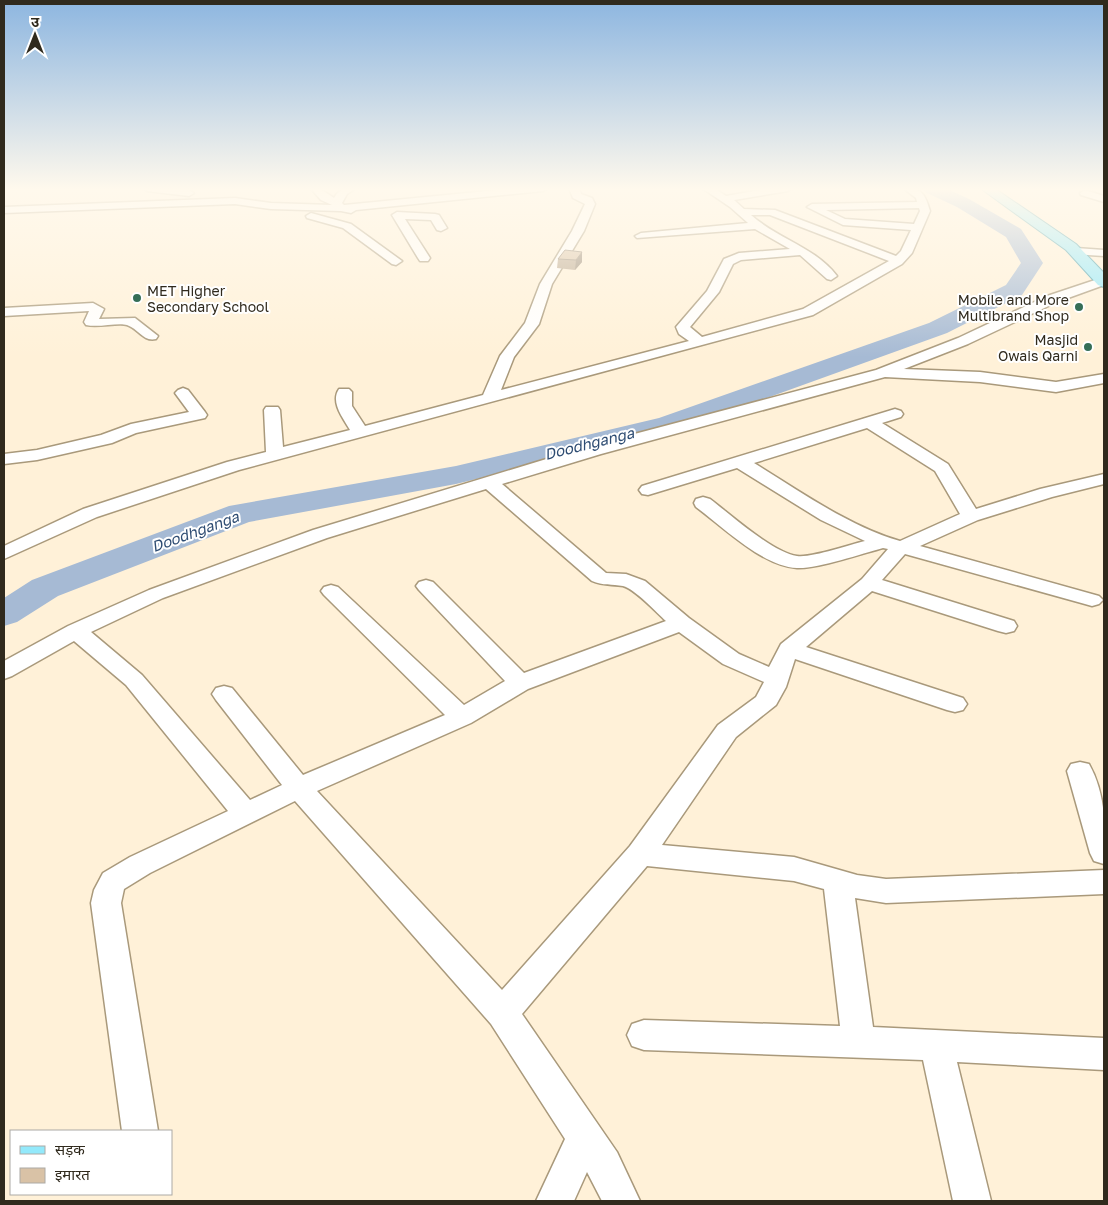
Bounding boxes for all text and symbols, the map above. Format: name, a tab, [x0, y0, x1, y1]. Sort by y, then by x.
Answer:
north arrow	[10, 10, 60, 60]
text: उ	[31, 13, 40, 30]
place label: MET Higher Secondary School	[147, 282, 269, 315]
place label: Mobile and More Multibrand Shop	[958, 291, 1069, 324]
marker: MET Higher Secondary School	[131, 292, 143, 304]
marker: Mobile and More Multibrand Shop	[1073, 301, 1085, 313]
place label: Masjid Owais Qarni	[998, 331, 1078, 364]
marker: Masjid Owais Qarni	[1082, 341, 1094, 353]
water label: Doodhganga	[542, 423, 636, 464]
water label: Doodhganga	[149, 507, 242, 556]
legend	[10, 1130, 172, 1195]
text: सड़क	[55, 1140, 85, 1158]
text: इमारत	[55, 1165, 90, 1183]

